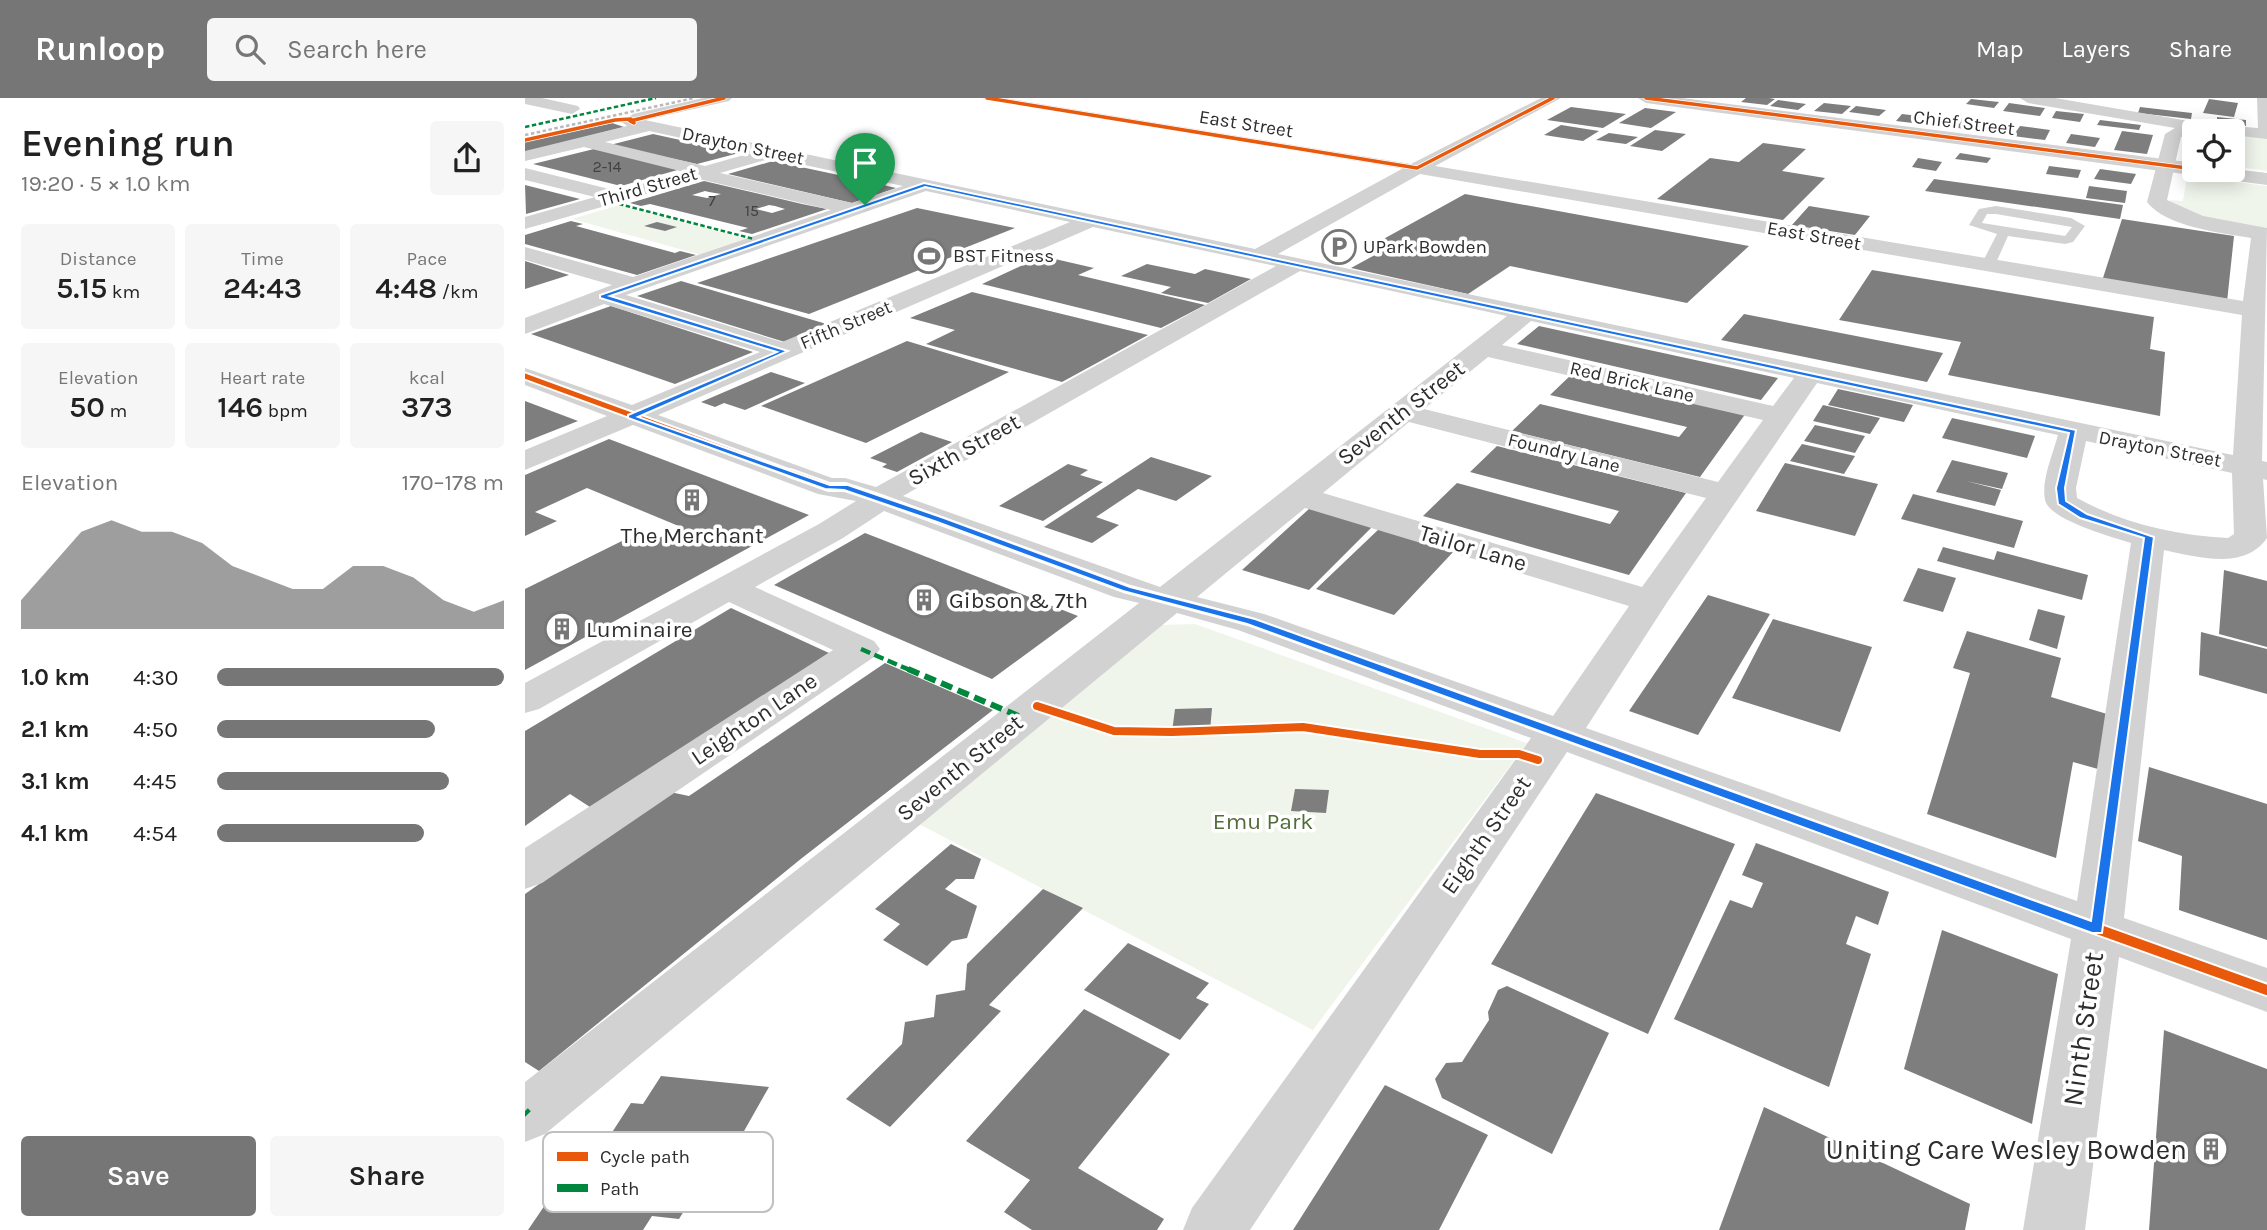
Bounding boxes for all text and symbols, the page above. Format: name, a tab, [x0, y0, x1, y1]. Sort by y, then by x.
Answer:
search box	[207, 18, 697, 81]
text: Runloop	[35, 30, 165, 68]
icon: search	[231, 30, 269, 68]
text: Search here	[287, 34, 427, 65]
text: Map	[1976, 35, 2024, 63]
text: Layers	[2062, 35, 2131, 63]
text: Share	[2169, 35, 2232, 63]
street label: East Street	[1197, 106, 1295, 142]
street label: Chief Street	[1912, 106, 2016, 140]
map controls	[2182, 119, 2245, 182]
button: locate	[2182, 119, 2245, 182]
text: Evening run	[21, 121, 235, 166]
button: share	[430, 121, 504, 195]
street label: Drayton Street	[680, 122, 806, 170]
pin	[835, 133, 895, 205]
icon: arrive	[846, 144, 884, 182]
house number: 2-14	[592, 157, 622, 176]
street label: Third Street	[596, 162, 700, 212]
text: 19:20 · 5 × 1.0 km	[21, 170, 191, 197]
house number: 7	[708, 191, 716, 210]
house number: 15	[745, 201, 759, 220]
street label: East Street	[1765, 217, 1863, 255]
parking icon: UPark Bowden	[1320, 228, 1358, 266]
place label: UPark Bowden	[1363, 236, 1487, 258]
sports icon: BST Fitness	[910, 237, 948, 275]
place label: BST Fitness	[953, 245, 1054, 267]
text: Distance	[60, 248, 137, 270]
text: Time	[241, 248, 284, 270]
text: Pace	[407, 248, 447, 270]
text: 5.15	[56, 270, 107, 306]
text: 24:43	[223, 270, 302, 306]
text: 4:48	[375, 270, 437, 306]
text: km	[107, 281, 140, 303]
text: /km	[437, 281, 478, 303]
street label: Fifth Street	[797, 296, 895, 354]
street label: Seventh Street	[1332, 355, 1470, 471]
street label: Red Brick Lane	[1568, 357, 1696, 407]
text: Elevation	[58, 367, 138, 389]
text: Heart rate	[220, 367, 305, 389]
text: kcal	[409, 367, 445, 389]
text: 50	[69, 389, 105, 425]
text: 146	[217, 389, 263, 425]
text: 373	[401, 389, 453, 425]
text: m	[105, 400, 127, 422]
text: bpm	[263, 400, 308, 422]
street label: Sixth Street	[903, 408, 1025, 492]
street label: Drayton Street	[2097, 426, 2223, 472]
street label: Foundry Lane	[1506, 428, 1622, 478]
text: Elevation	[21, 469, 118, 496]
text: 170–178 m	[402, 469, 504, 496]
building icon: The Merchant	[673, 481, 711, 519]
street label: Tailor Lane	[1416, 519, 1530, 577]
place label: The Merchant	[620, 522, 764, 549]
building icon: Gibson & 7th	[905, 581, 943, 619]
place label: Gibson & 7th	[949, 587, 1088, 614]
building icon: Luminaire	[543, 610, 581, 648]
place label: Luminaire	[586, 616, 693, 643]
text: 1.0 km	[21, 664, 90, 691]
text: 4:30	[133, 664, 178, 691]
street label: Leighton Lane	[686, 667, 822, 771]
street label: Seventh Street	[892, 709, 1029, 827]
text: 2.1 km	[21, 716, 89, 743]
text: 4:50	[133, 716, 178, 743]
text: 3.1 km	[21, 768, 90, 795]
text: 4:45	[133, 768, 177, 795]
street label: Eighth Street	[1435, 771, 1537, 899]
park label: Emu Park	[1213, 808, 1313, 835]
text: 4.1 km	[21, 820, 89, 847]
text: 4:54	[133, 820, 177, 847]
street label: Ninth Street	[2056, 950, 2110, 1108]
building icon: Uniting Care Wesley Bowden	[2192, 1130, 2230, 1168]
legend	[543, 1132, 773, 1212]
place label: Uniting Care Wesley Bowden	[1826, 1133, 2187, 1166]
button: Save	[21, 1136, 256, 1216]
button: Share	[270, 1136, 504, 1216]
text: Cycle path	[600, 1146, 690, 1168]
text: Path	[600, 1178, 640, 1200]

